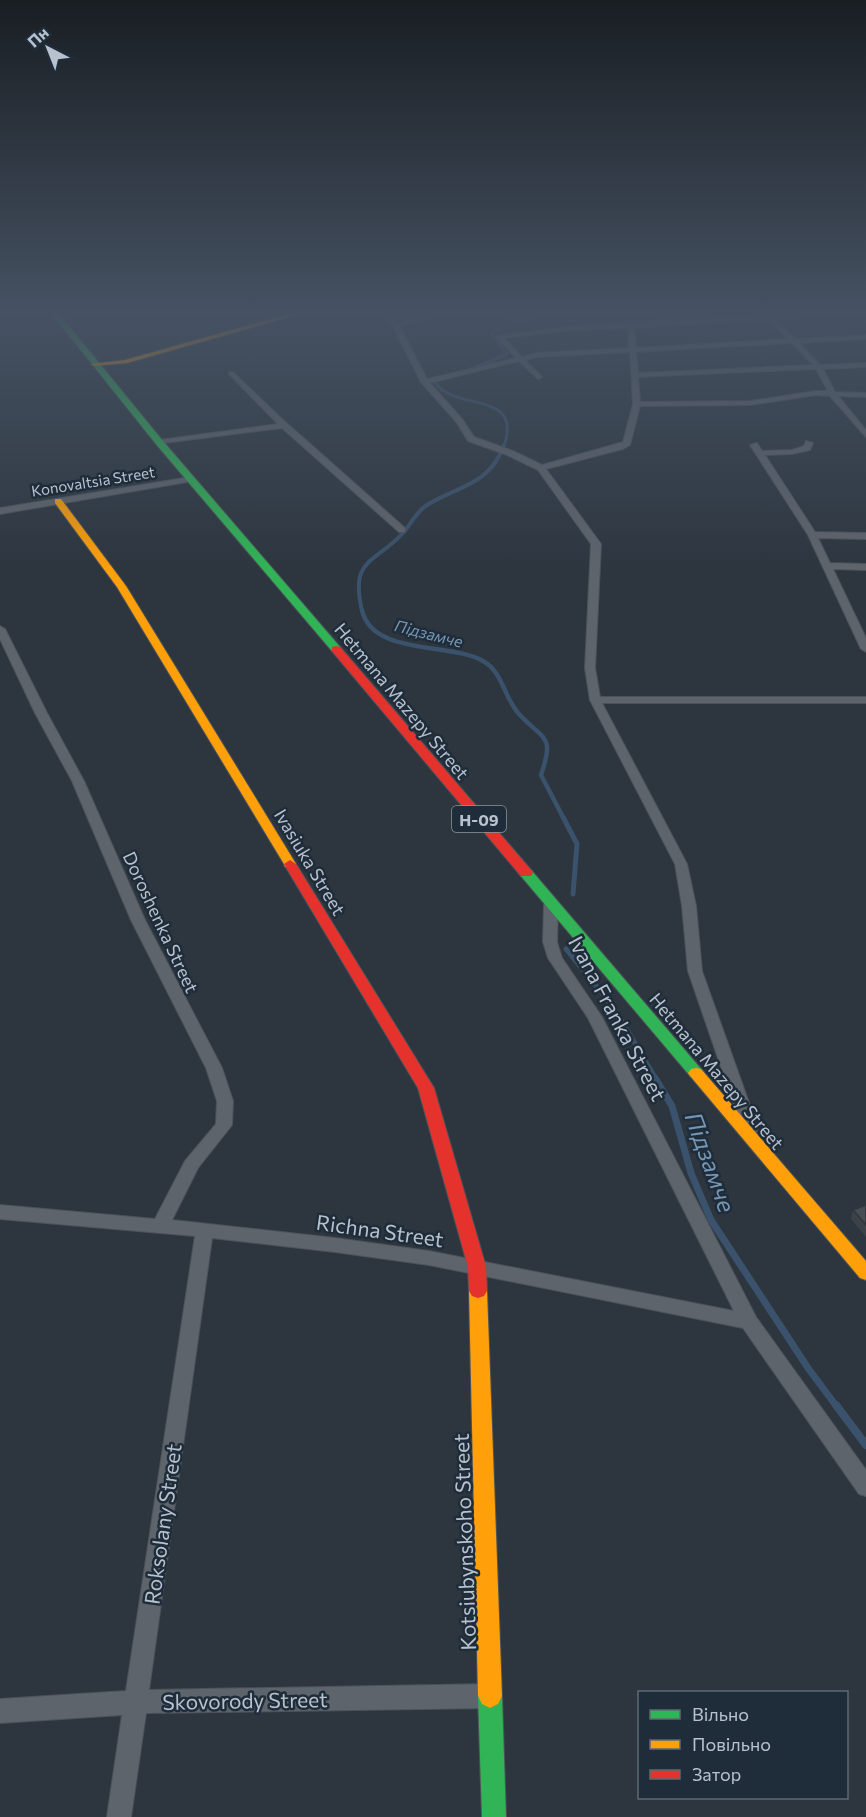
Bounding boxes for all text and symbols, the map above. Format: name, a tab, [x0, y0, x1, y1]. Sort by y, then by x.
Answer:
north arrow	[18, 18, 78, 78]
text: Пн	[23, 22, 52, 51]
street label: Konovaltsia Street	[30, 462, 156, 500]
water label: Підзамче	[393, 615, 466, 651]
street label: Hetmana Mazepy Street	[330, 618, 474, 784]
street label: Ivasiuka Street	[270, 805, 350, 919]
road number: Н-09	[452, 806, 506, 832]
street label: Doroshenka Street	[119, 848, 203, 996]
street label: Ivana Franka Street	[564, 931, 672, 1105]
street label: Hetmana Mazepy Street	[645, 988, 789, 1154]
water label: Підзамче	[679, 1108, 743, 1216]
street label: Richna Street	[315, 1209, 445, 1251]
street label: Kotsiubynskoho Street	[448, 1433, 480, 1651]
street label: Roksolany Street	[138, 1442, 186, 1606]
street label: Skovorody Street	[162, 1686, 328, 1714]
legend	[638, 1691, 848, 1799]
text: Вільно	[692, 1703, 749, 1725]
text: Повільно	[692, 1733, 771, 1755]
text: Затор	[692, 1763, 741, 1785]

